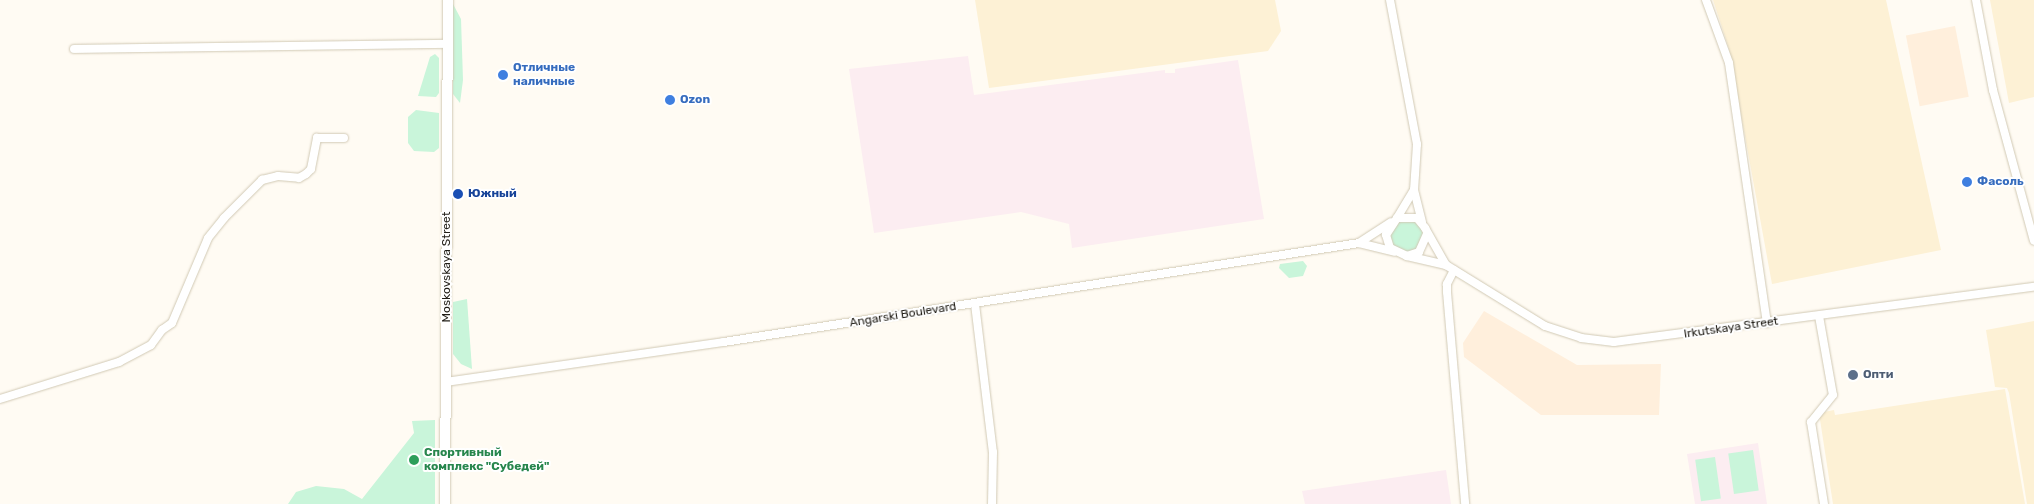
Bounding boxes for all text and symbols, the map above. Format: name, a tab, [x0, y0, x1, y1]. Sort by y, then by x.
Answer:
place label: Отличные наличные	[513, 61, 575, 89]
marker: Отличные наличные	[497, 69, 509, 81]
place label: Ozon	[680, 93, 710, 107]
marker: Ozon	[664, 94, 676, 106]
place label: Фасоль	[1977, 175, 2024, 189]
marker: Фасоль	[1961, 176, 1973, 188]
place label: Южный	[468, 187, 517, 201]
marker: Южный	[452, 188, 464, 200]
street label: Moskovskaya Street	[440, 212, 454, 322]
street label: Angarski Boulevard	[849, 299, 957, 331]
street label: Irkutskaya Street	[1683, 314, 1779, 342]
place label: Опти	[1863, 368, 1893, 382]
marker: Опти	[1847, 369, 1859, 381]
place label: Спортивный комплекс "Субедей"	[424, 446, 549, 474]
marker: Спортивный комплекс "Субедей"	[408, 454, 420, 466]

